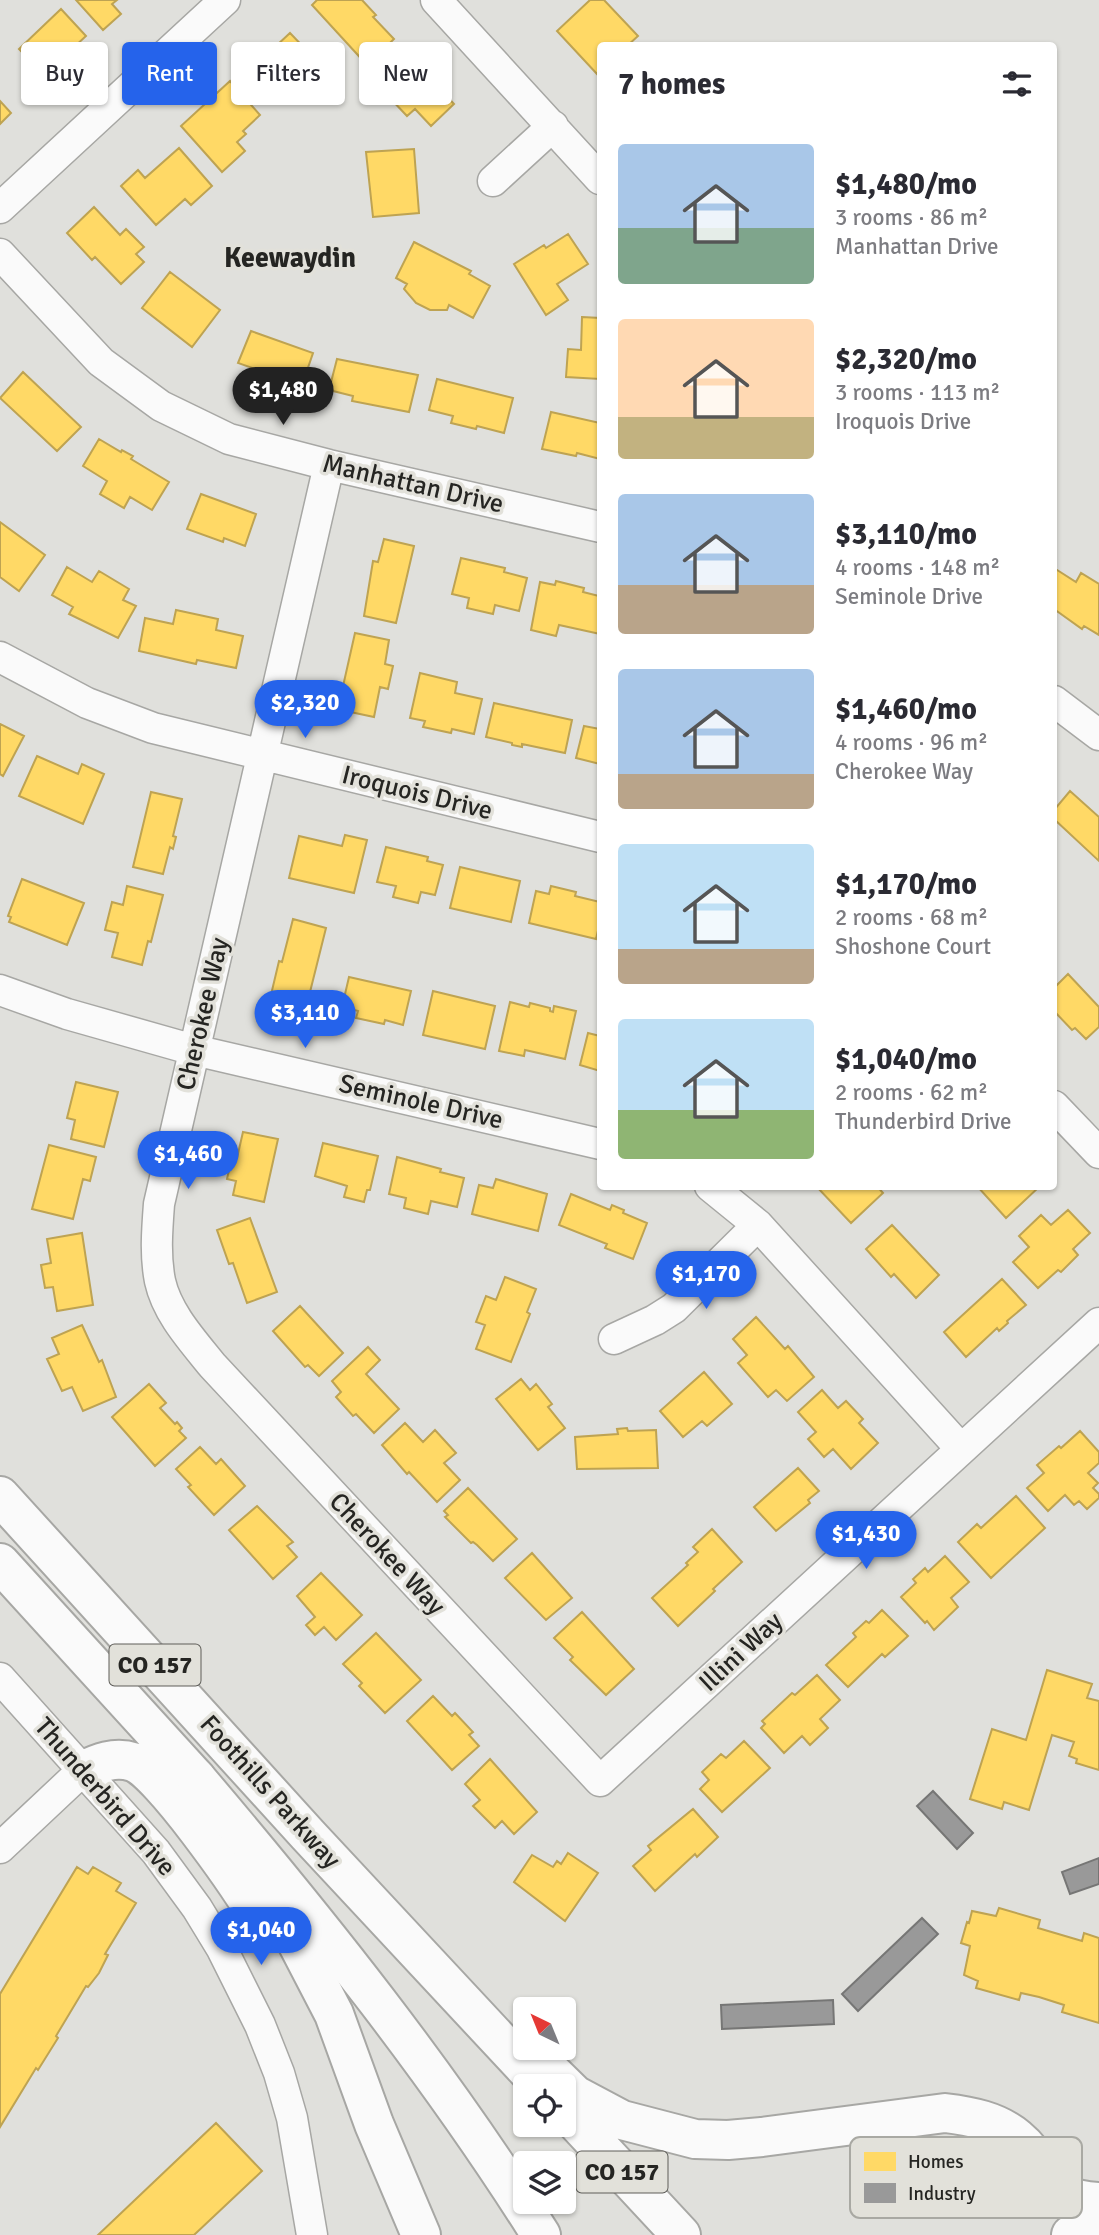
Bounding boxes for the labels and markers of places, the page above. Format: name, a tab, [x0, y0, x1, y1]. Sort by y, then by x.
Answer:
pin: $1,480	[226, 368, 340, 427]
pin: $2,320	[248, 680, 362, 740]
pin: $3,110	[248, 990, 362, 1050]
pin: $1,460	[131, 1132, 245, 1191]
pin: $1,170	[649, 1252, 763, 1311]
pin: $1,430	[809, 1512, 923, 1571]
pin: $1,040	[204, 1908, 318, 1967]

